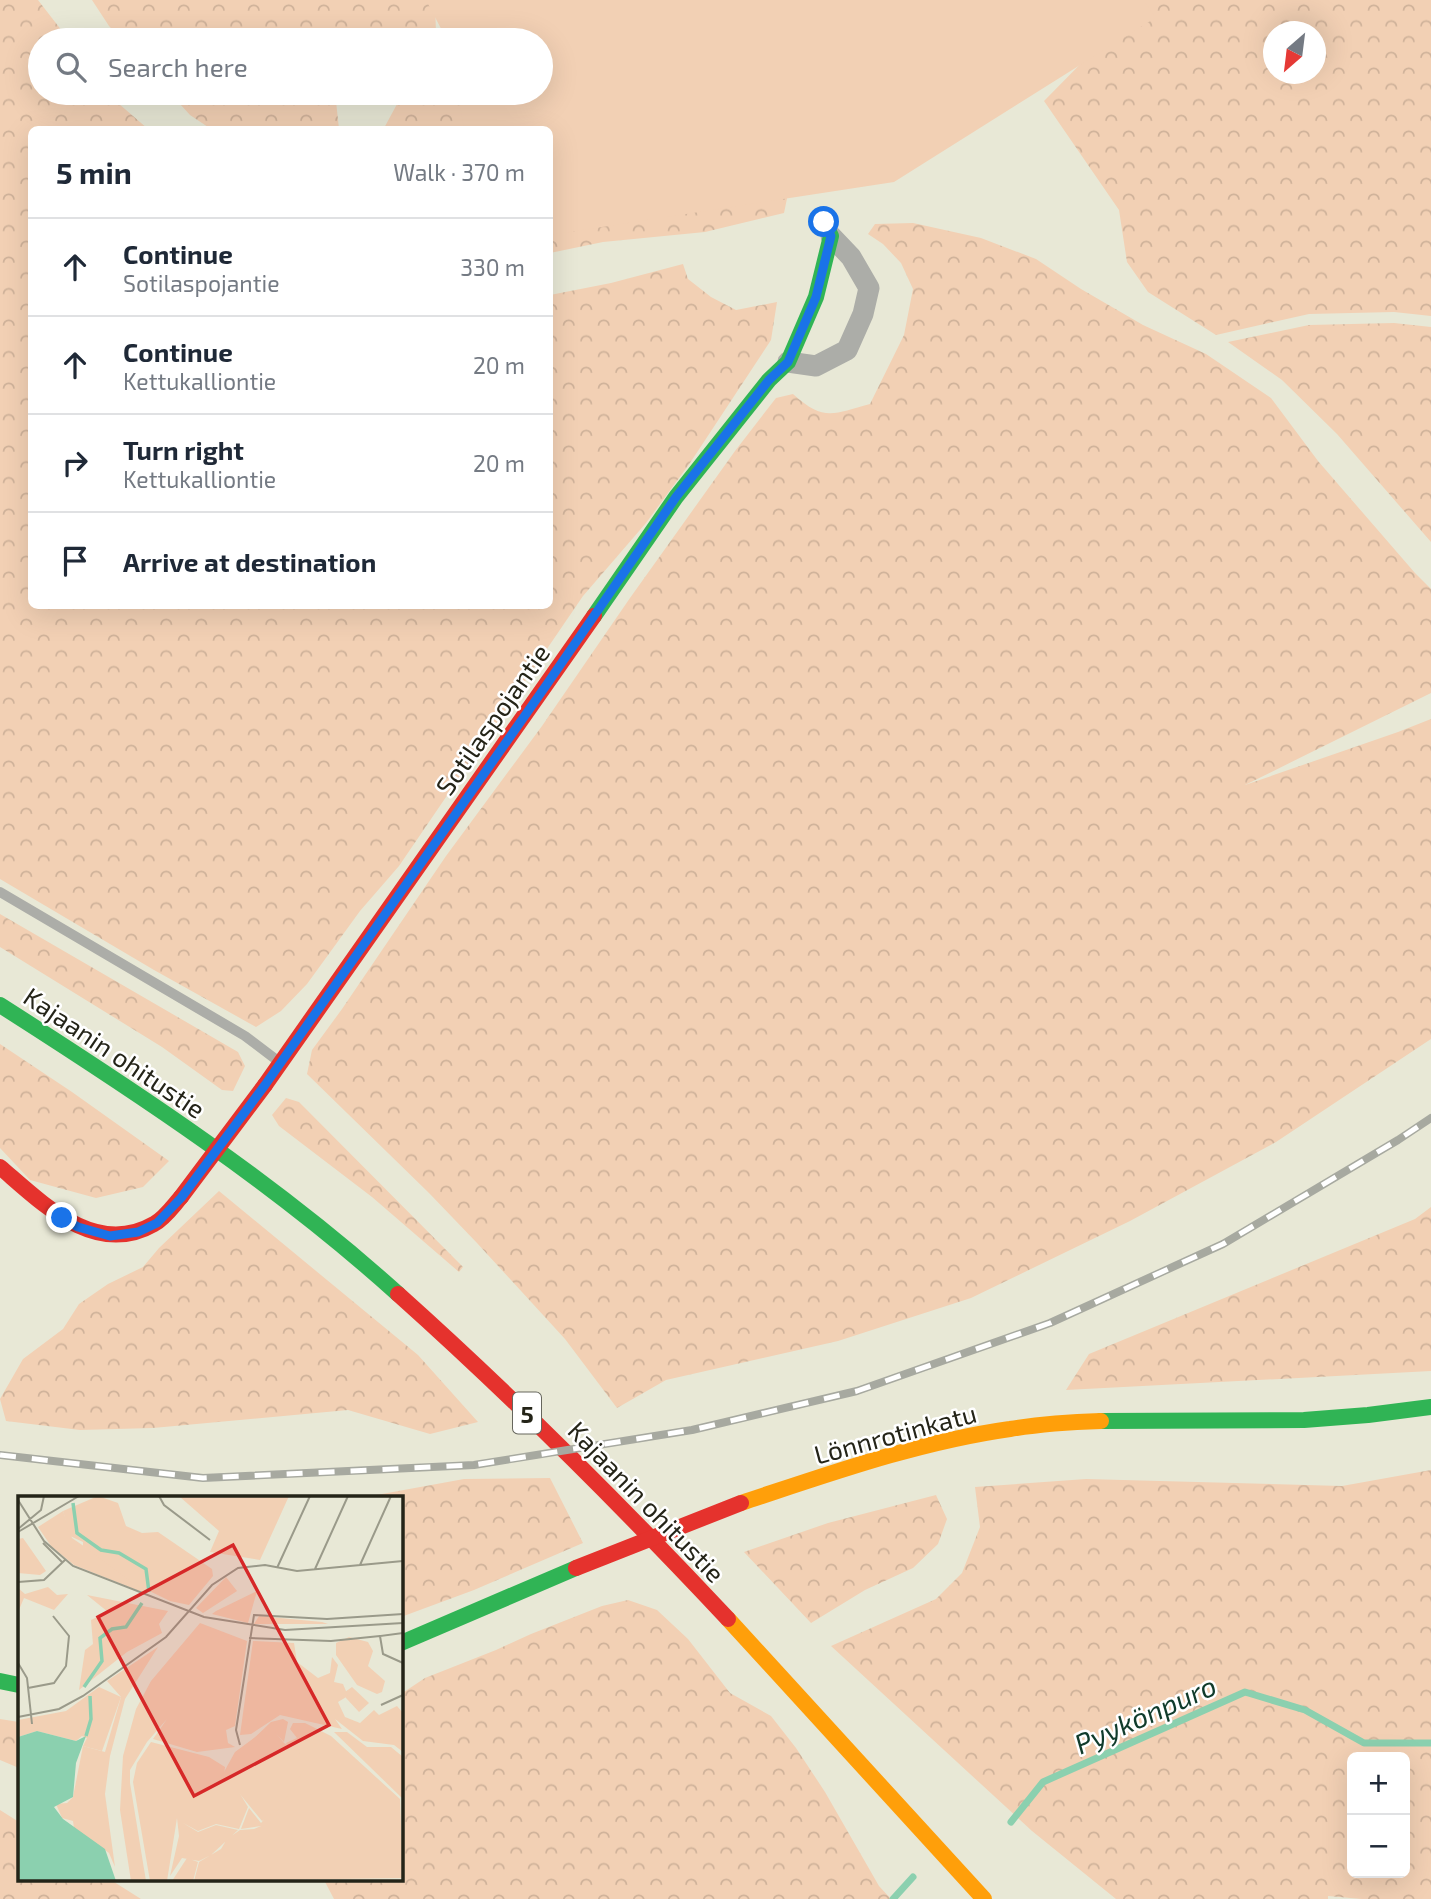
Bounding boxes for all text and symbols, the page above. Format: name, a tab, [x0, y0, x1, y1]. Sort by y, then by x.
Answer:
north arrow	[1263, 21, 1326, 84]
search box	[28, 28, 553, 105]
icon: search	[52, 48, 90, 86]
text: Search here	[108, 51, 248, 82]
text: 5 min	[56, 154, 132, 190]
text: Walk · 370 m	[393, 158, 525, 186]
route start	[808, 206, 839, 237]
text: Continue	[123, 238, 233, 269]
icon: ahead	[56, 248, 94, 286]
text: 330 m	[460, 253, 525, 281]
text: Sotilaspojantie	[123, 269, 280, 297]
text: Continue	[123, 336, 233, 367]
icon: ahead	[56, 346, 94, 384]
text: 20 m	[473, 351, 525, 379]
text: Kettukalliontie	[123, 367, 276, 395]
text: Turn right	[123, 434, 244, 465]
icon: right	[56, 444, 94, 482]
text: 20 m	[473, 449, 525, 477]
text: Kettukalliontie	[123, 465, 276, 493]
icon: arrive	[56, 542, 94, 580]
text: Arrive at destination	[123, 546, 376, 577]
street label: Sotilaspojantie	[429, 638, 555, 800]
street label: Kajaanin ohitustie	[19, 980, 211, 1124]
route end	[46, 1202, 77, 1233]
road number: 5	[513, 1392, 541, 1434]
street label: Lönnrotinkatu	[810, 1396, 980, 1470]
street label: Kajaanin ohitustie	[562, 1414, 732, 1588]
inset map	[18, 1496, 402, 1882]
water label: Pyykönpuro	[1069, 1668, 1221, 1760]
map controls	[1347, 1752, 1410, 1878]
button: +	[1347, 1752, 1410, 1815]
button: −	[1347, 1815, 1410, 1878]

